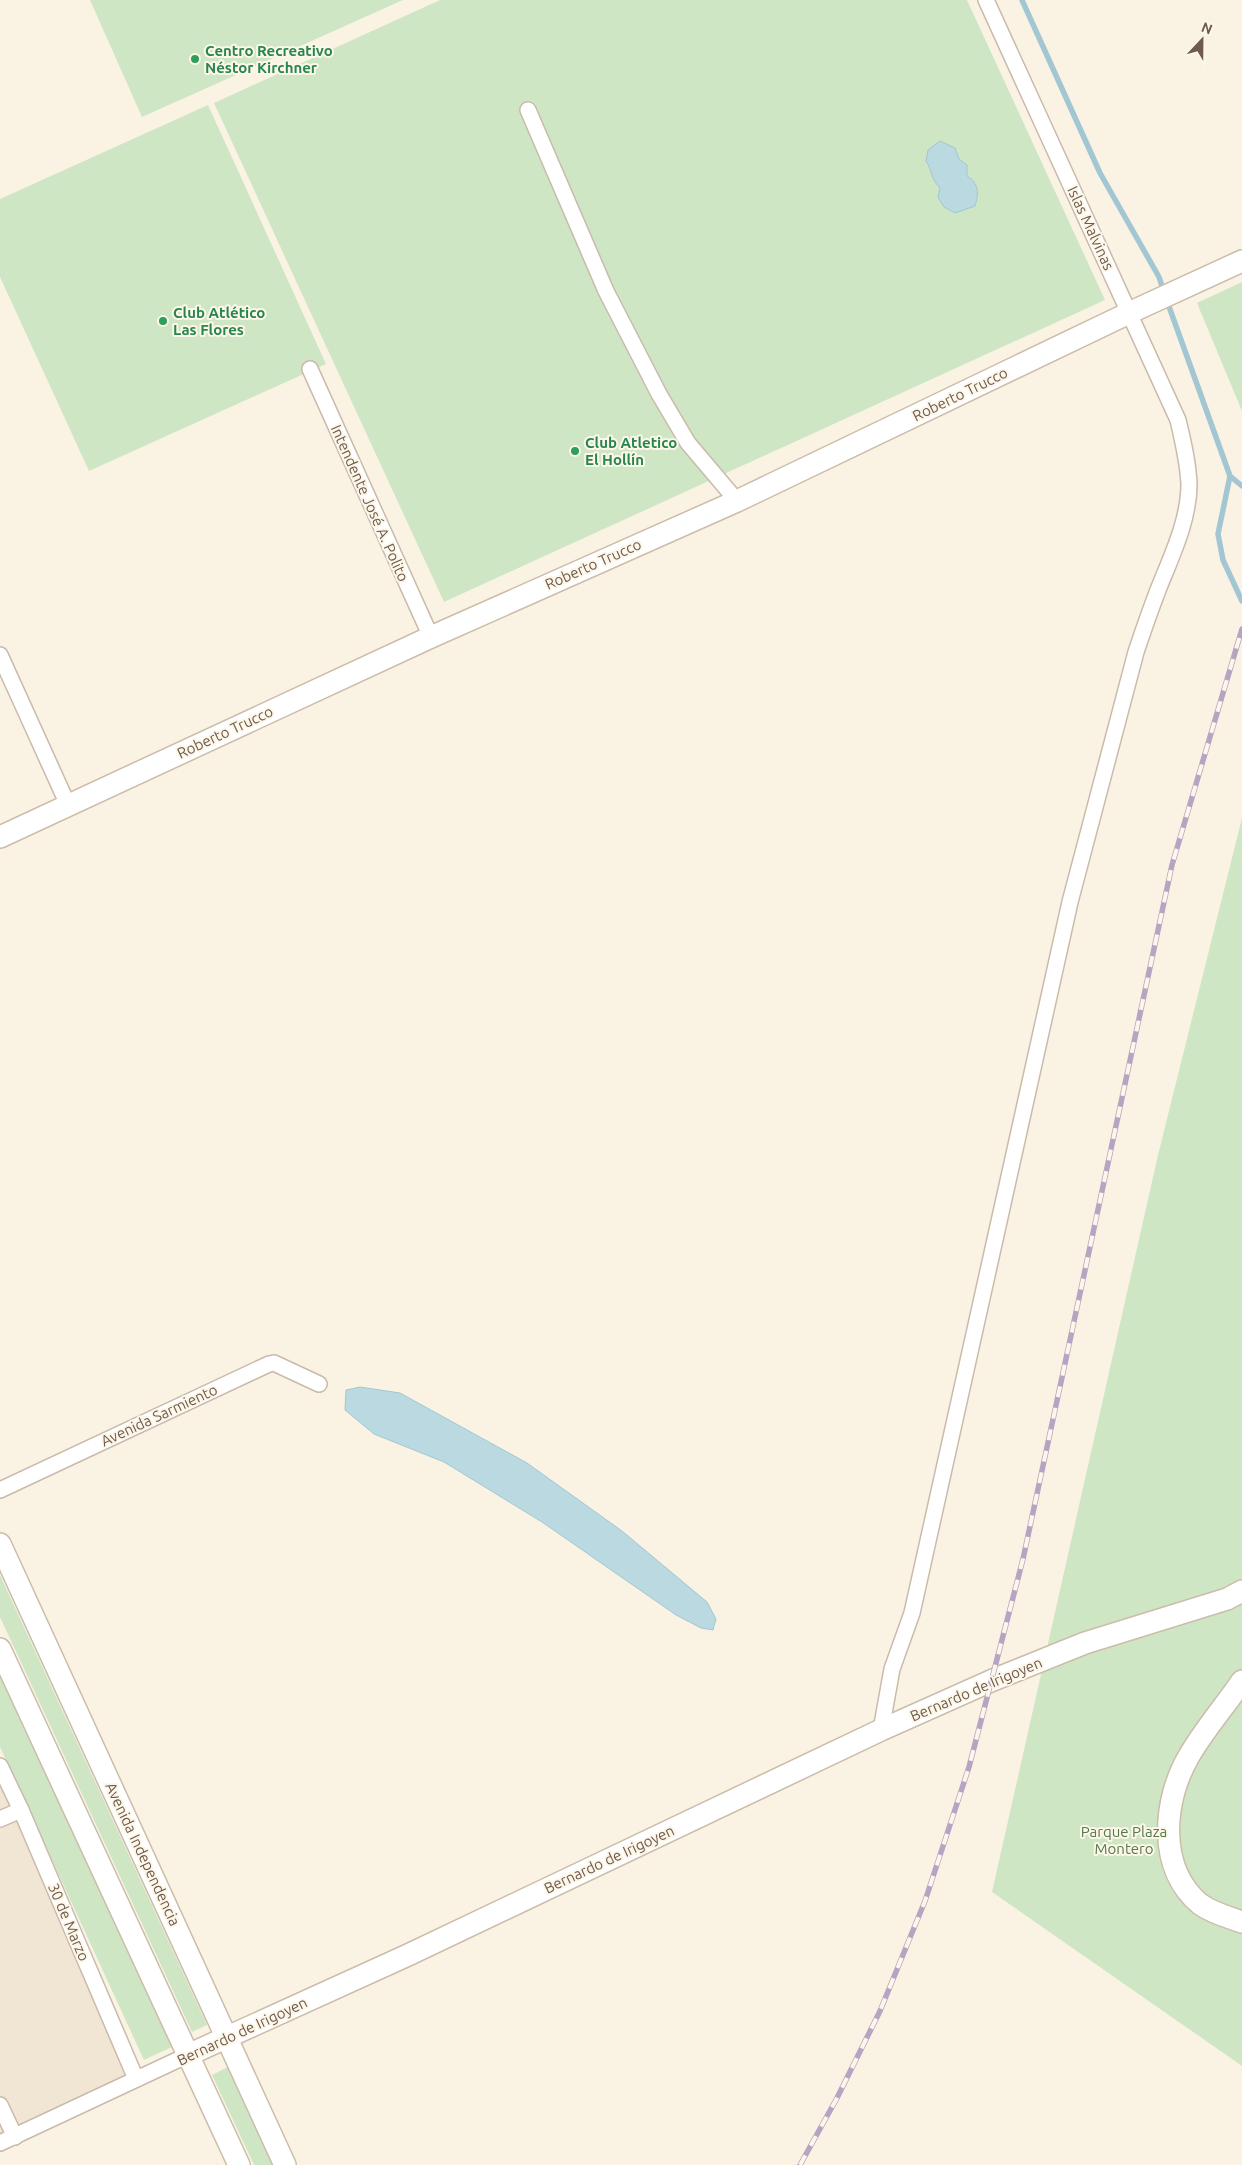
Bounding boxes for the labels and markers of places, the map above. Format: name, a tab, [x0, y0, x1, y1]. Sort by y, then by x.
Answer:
place label: Centro Recreativo Néstor Kirchner	[205, 42, 333, 76]
marker: Centro Recreativo Néstor Kirchner	[189, 53, 201, 65]
place label: Club Atlético Las Flores	[173, 304, 265, 338]
marker: Club Atlético Las Flores	[157, 315, 169, 327]
place label: Club Atletico El Hollín	[585, 434, 677, 468]
marker: Club Atletico El Hollín	[569, 445, 581, 457]

